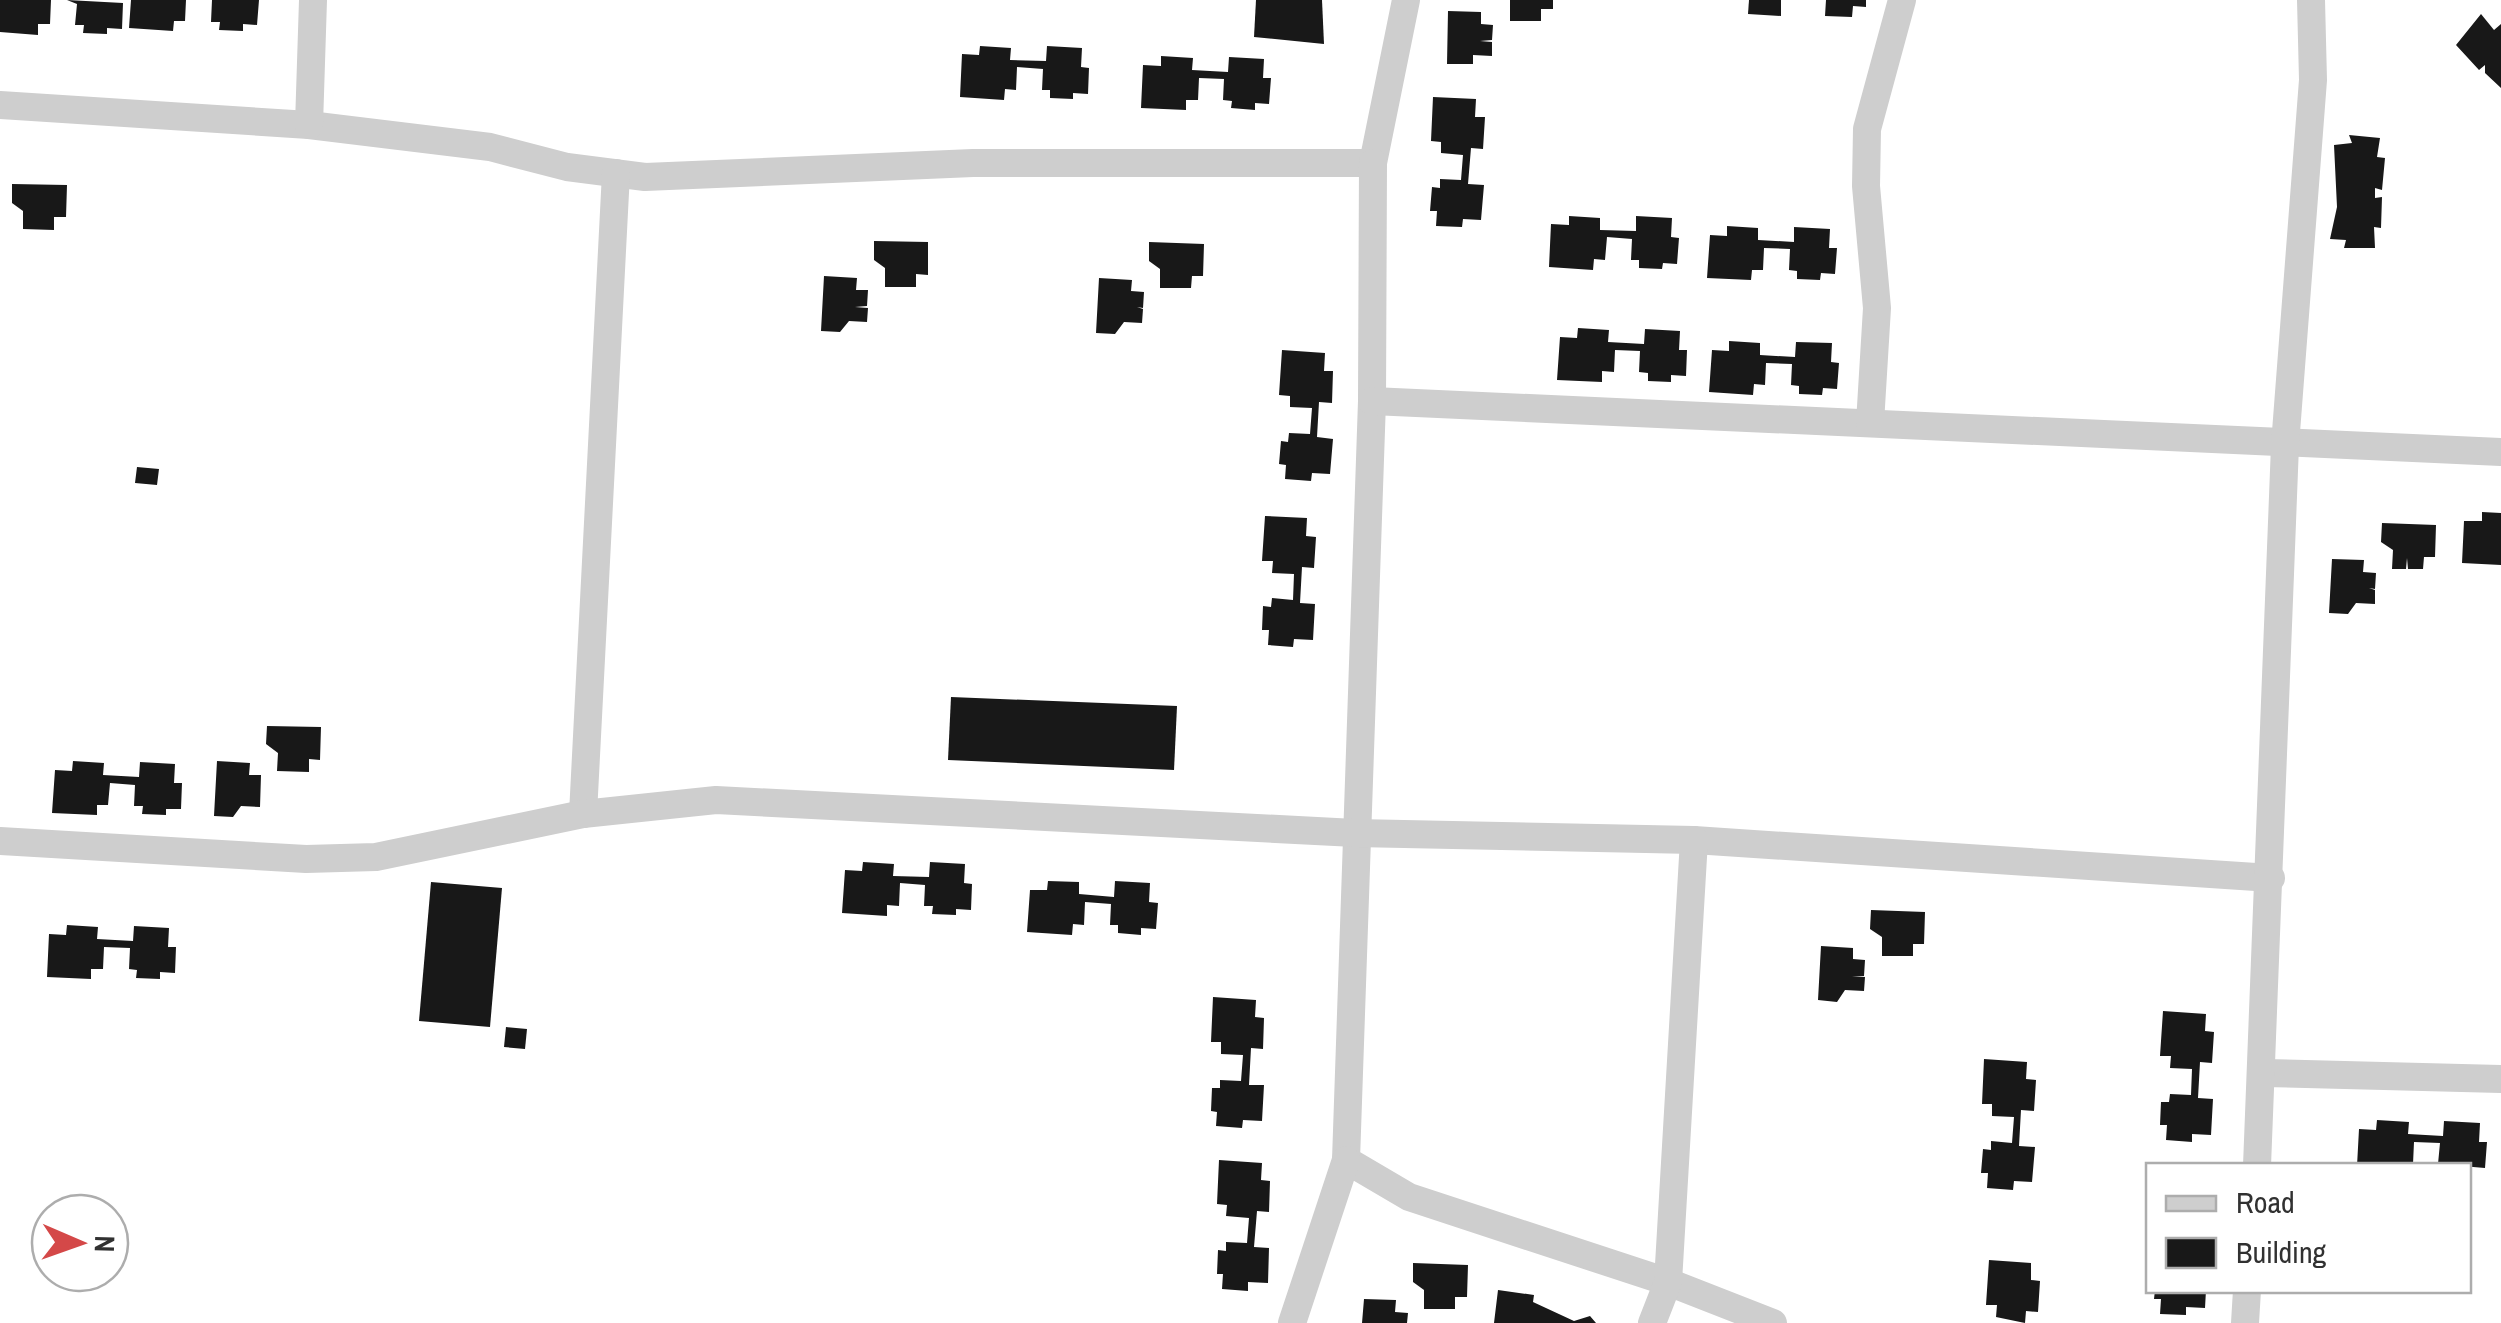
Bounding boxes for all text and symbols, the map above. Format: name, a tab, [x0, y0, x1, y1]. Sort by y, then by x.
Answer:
legend	[2146, 1163, 2471, 1293]
text: Road	[2236, 1182, 2295, 1222]
north arrow	[30, 1193, 130, 1293]
text: Building	[2236, 1232, 2327, 1272]
text: N	[86, 1235, 124, 1253]

